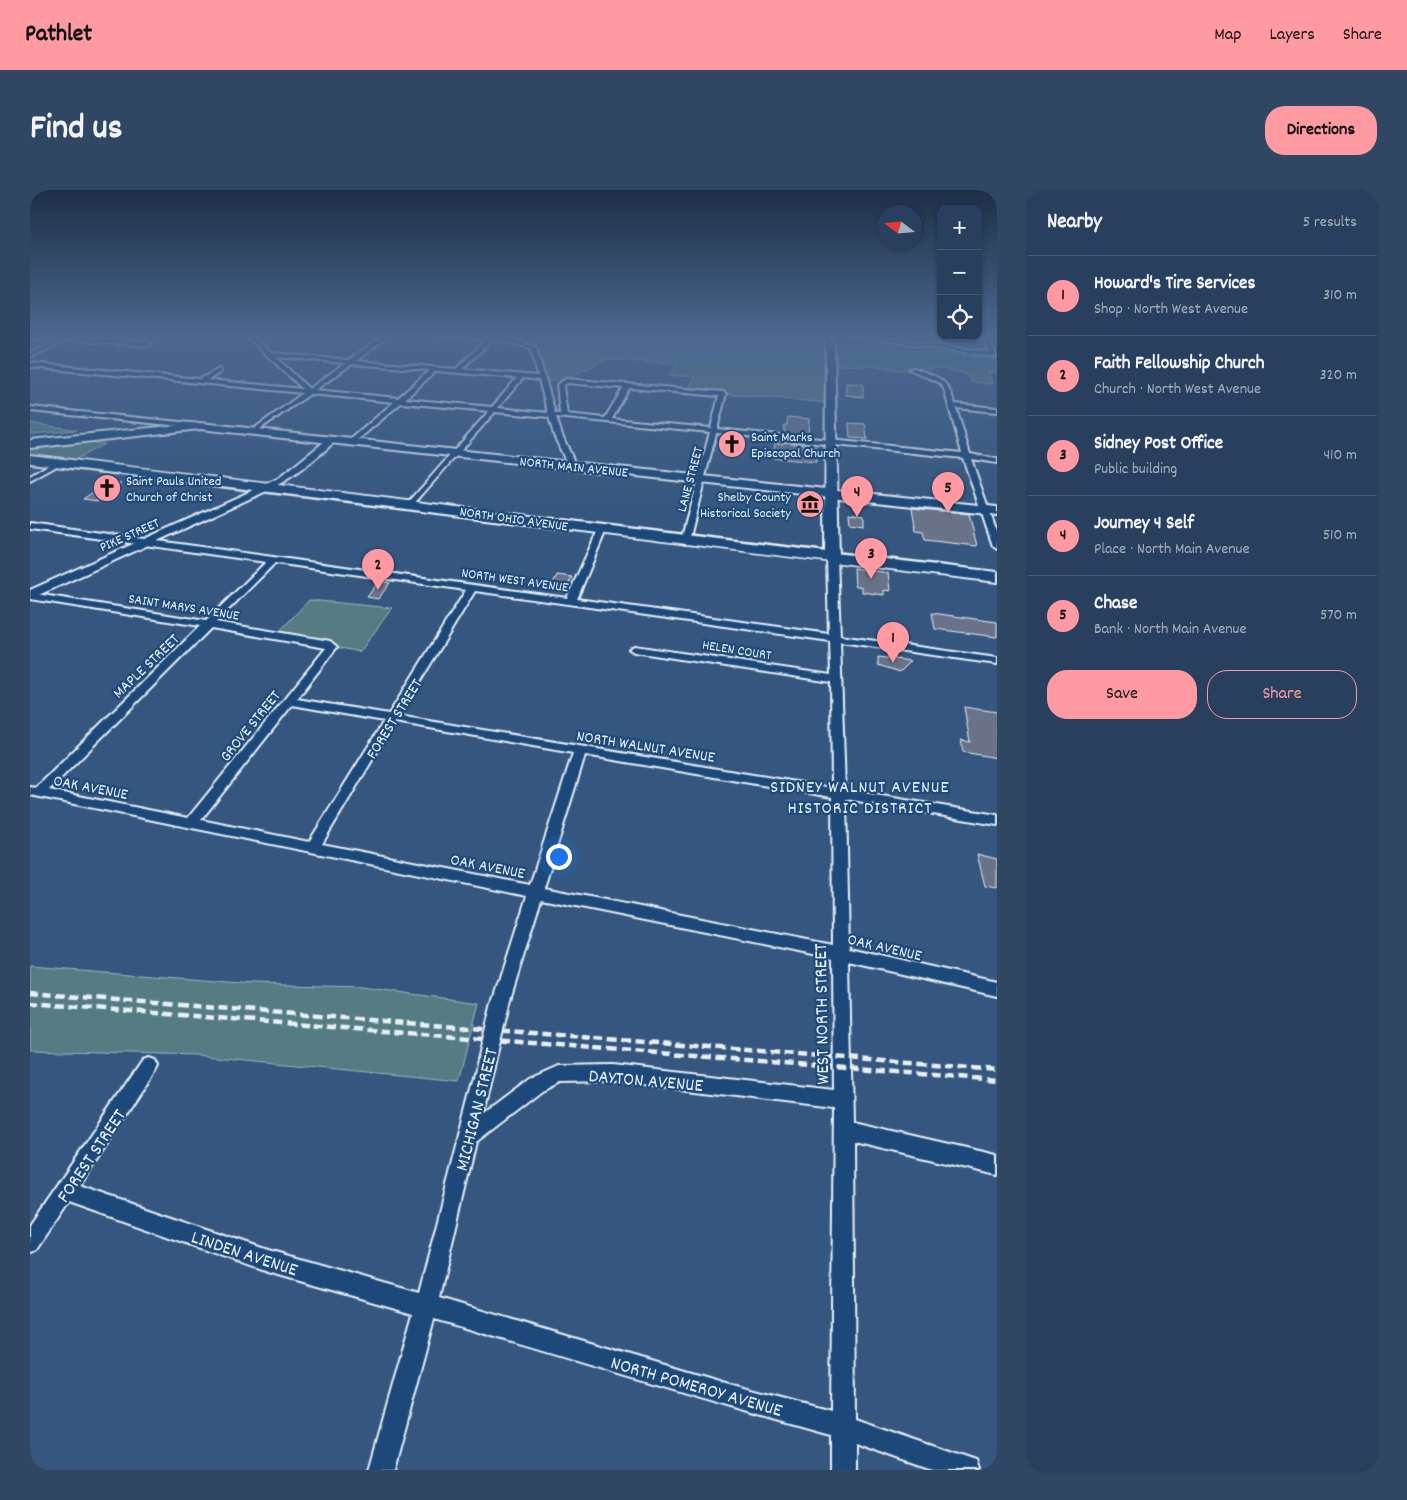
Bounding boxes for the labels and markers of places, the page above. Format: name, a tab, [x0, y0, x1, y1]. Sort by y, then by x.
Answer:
place label: Saint Marks Episcopal Church	[751, 428, 840, 464]
church icon: Saint Marks Episcopal Church	[717, 429, 747, 459]
place label: Saint Pauls United Church of Christ	[126, 472, 221, 508]
pin: 5	[932, 472, 964, 513]
church icon: Saint Pauls United Church of Christ	[92, 473, 122, 503]
pin: 4	[841, 476, 873, 517]
place label: Shelby County Historical Society	[700, 488, 791, 524]
museum icon: Shelby County Historical Society	[795, 489, 825, 519]
pin: 3	[855, 538, 887, 579]
pin: 2	[362, 549, 394, 590]
pin: 1	[877, 622, 909, 663]

